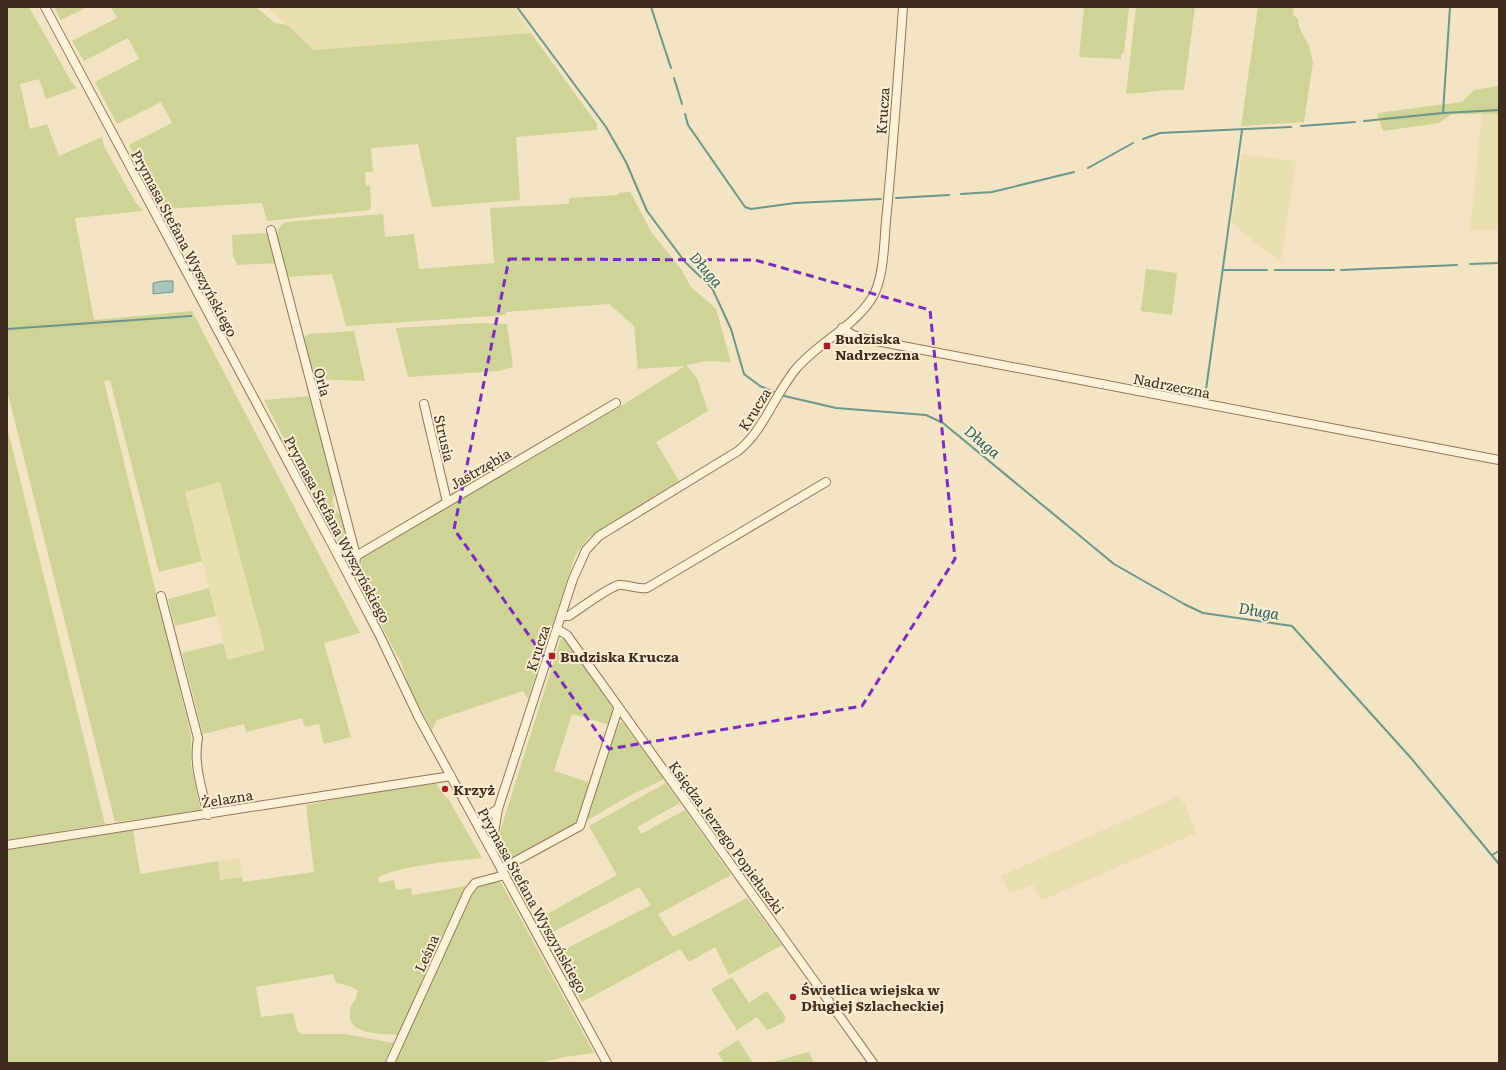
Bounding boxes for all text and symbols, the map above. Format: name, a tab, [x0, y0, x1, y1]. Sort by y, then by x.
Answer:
street label: Krucza	[870, 86, 894, 135]
street label: Prymasa Stefana Wyszyńskiego	[127, 146, 243, 340]
water label: Długa	[685, 246, 729, 292]
place label: Budziska Nadrzeczna	[835, 328, 920, 364]
marker: Budziska Nadrzeczna	[822, 341, 832, 351]
street label: Orla	[310, 365, 337, 399]
street label: Nadrzeczna	[1132, 368, 1213, 402]
street label: Krucza	[733, 383, 775, 434]
street label: Strusia	[430, 413, 460, 464]
water label: Długa	[960, 419, 1006, 463]
street label: Prymasa Stefana Wyszyńskiego	[280, 432, 396, 626]
street label: Jastrzębia	[446, 442, 514, 493]
water label: Długa	[1237, 595, 1282, 625]
street label: Krucza	[520, 622, 554, 674]
place label: Budziska Krucza	[560, 646, 680, 666]
marker: Budziska Krucza	[547, 651, 557, 661]
street label: Księdza Jerzego Popiełuszki	[665, 756, 790, 918]
place label: Krzyż	[453, 779, 495, 799]
street label: Żelazna	[200, 784, 255, 812]
marker: Krzyż	[440, 784, 450, 794]
street label: Prymasa Stefana Wyszyńskiego	[474, 804, 592, 996]
street label: Leśna	[409, 931, 443, 975]
place label: Świetlica wiejska w Długiej Szlacheckiej	[801, 979, 944, 1015]
marker: Świetlica wiejska w Długiej Szlacheckiej	[788, 992, 798, 1002]

